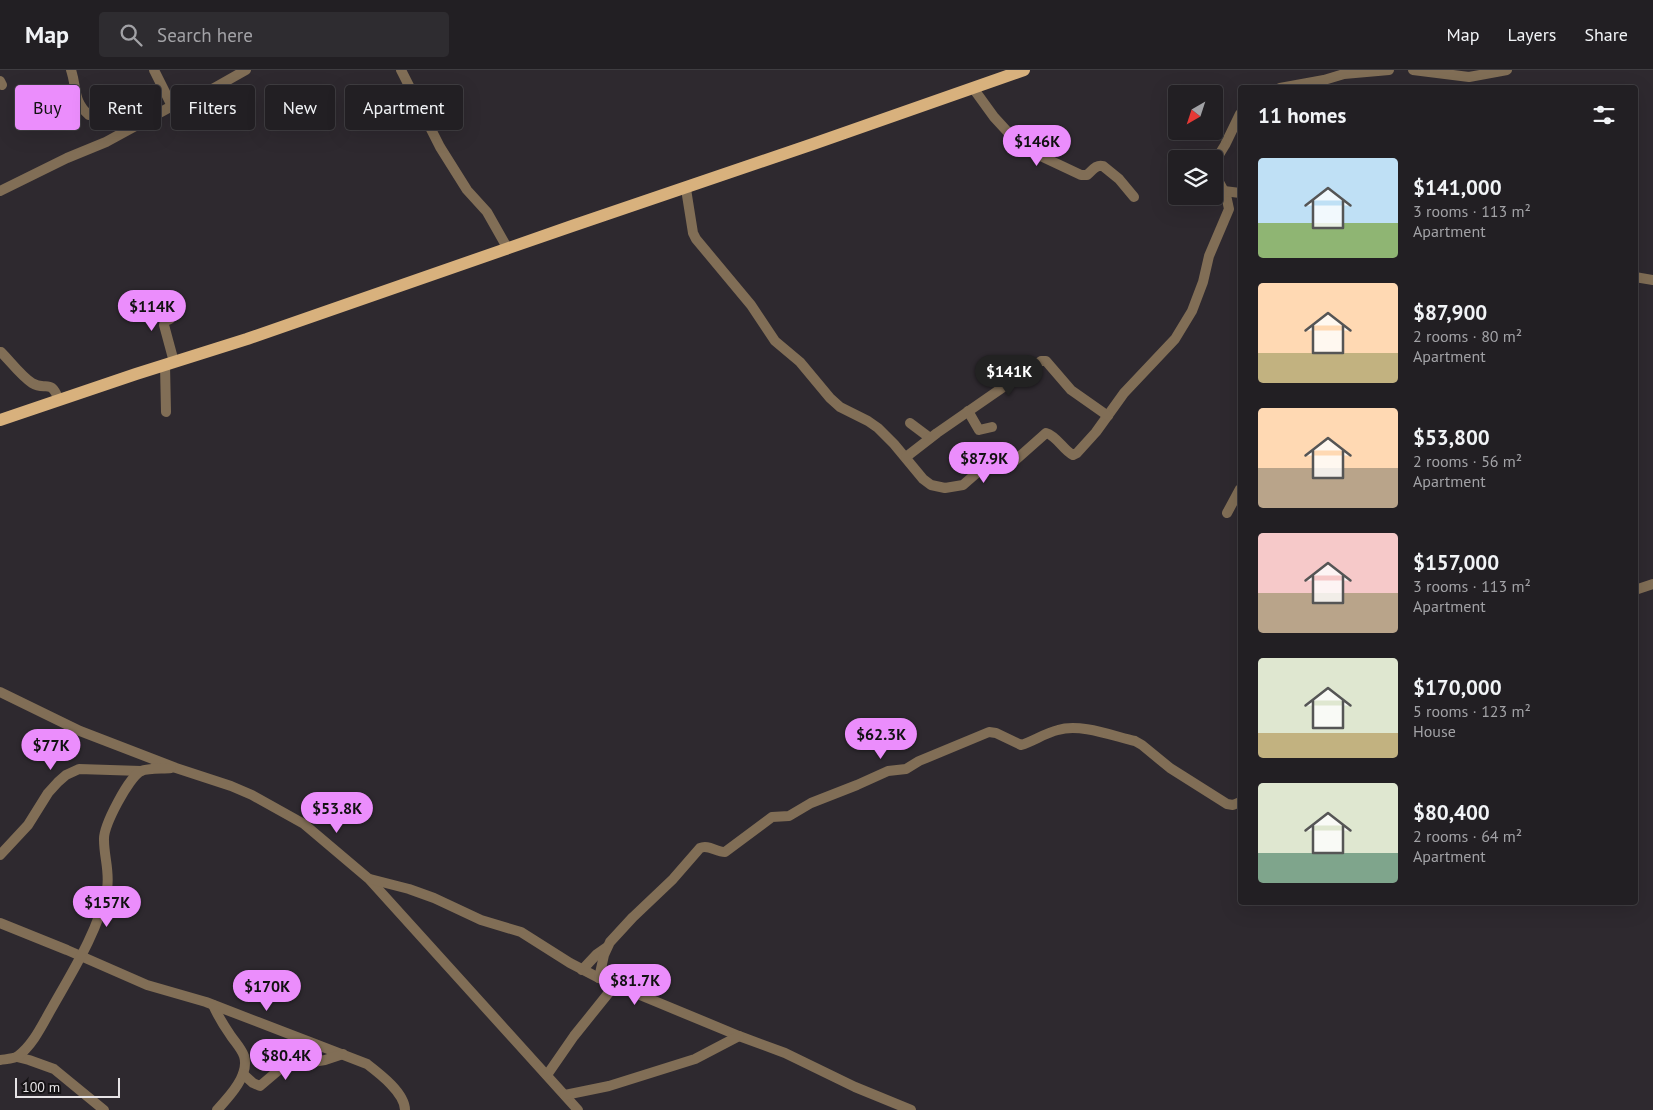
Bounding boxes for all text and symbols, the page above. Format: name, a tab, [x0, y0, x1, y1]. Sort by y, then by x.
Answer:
search box	[99, 12, 449, 57]
text: Map	[25, 19, 69, 50]
icon: search	[117, 21, 145, 49]
text: Search here	[157, 23, 253, 47]
text: Map	[1447, 23, 1479, 46]
text: Layers	[1507, 23, 1556, 46]
text: Share	[1584, 23, 1628, 46]
chip: Buy	[15, 85, 80, 130]
chip: Rent	[90, 85, 161, 130]
chip: Filters	[171, 85, 255, 130]
chip: New	[265, 85, 335, 130]
chip: Apartment	[345, 85, 463, 130]
north arrow	[1168, 85, 1222, 140]
map controls	[1168, 85, 1223, 205]
icon: filters	[1590, 101, 1618, 129]
text: 11 homes	[1258, 102, 1346, 129]
pin: $146K	[1002, 124, 1072, 167]
text: $146K	[1014, 131, 1060, 151]
button: layers	[1168, 150, 1223, 205]
text: $141,000	[1413, 174, 1502, 201]
icon: home	[1298, 178, 1358, 238]
text: 3 rooms · 113 m²	[1413, 201, 1531, 221]
text: Apartment	[1413, 221, 1486, 241]
pin: $114K	[117, 290, 187, 332]
text: $114K	[129, 296, 175, 316]
text: $87,900	[1413, 299, 1487, 326]
icon: home	[1298, 303, 1358, 363]
text: 2 rooms · 80 m²	[1413, 326, 1522, 346]
text: Apartment	[1413, 346, 1486, 366]
pin: $141K	[974, 354, 1044, 397]
text: $141K	[986, 361, 1032, 381]
text: $53,800	[1413, 424, 1490, 451]
icon: home	[1298, 428, 1358, 488]
pin: $87.9K	[943, 442, 1025, 484]
text: $87.9K	[960, 448, 1008, 468]
text: 2 rooms · 56 m²	[1413, 451, 1522, 471]
text: Apartment	[1413, 471, 1486, 491]
text: $157,000	[1413, 549, 1499, 576]
icon: home	[1298, 553, 1358, 613]
text: 3 rooms · 113 m²	[1413, 576, 1531, 596]
text: Apartment	[1413, 596, 1486, 616]
text: $170,000	[1413, 674, 1502, 701]
icon: home	[1298, 678, 1358, 738]
text: 5 rooms · 123 m²	[1413, 701, 1531, 721]
pin: $62.3K	[840, 718, 922, 760]
text: House	[1413, 721, 1456, 741]
text: $62.3K	[856, 724, 906, 744]
pin: $77K	[21, 728, 81, 771]
text: $77K	[32, 735, 70, 755]
pin: $53.8K	[296, 792, 378, 834]
text: $53.8K	[312, 798, 362, 818]
text: $80,400	[1413, 799, 1490, 826]
icon: home	[1298, 803, 1358, 863]
text: 2 rooms · 64 m²	[1413, 826, 1522, 846]
text: Apartment	[1413, 846, 1486, 866]
pin: $157K	[72, 886, 142, 928]
text: $157K	[84, 892, 130, 912]
pin: $81.7K	[594, 964, 676, 1006]
pin: $170K	[232, 970, 302, 1012]
text: $81.7K	[610, 970, 660, 990]
text: $170K	[244, 976, 290, 996]
pin: $80.4K	[245, 1038, 327, 1081]
text: $80.4K	[261, 1045, 311, 1065]
scale bar	[15, 1075, 120, 1098]
text: 100 m	[22, 1078, 60, 1096]

